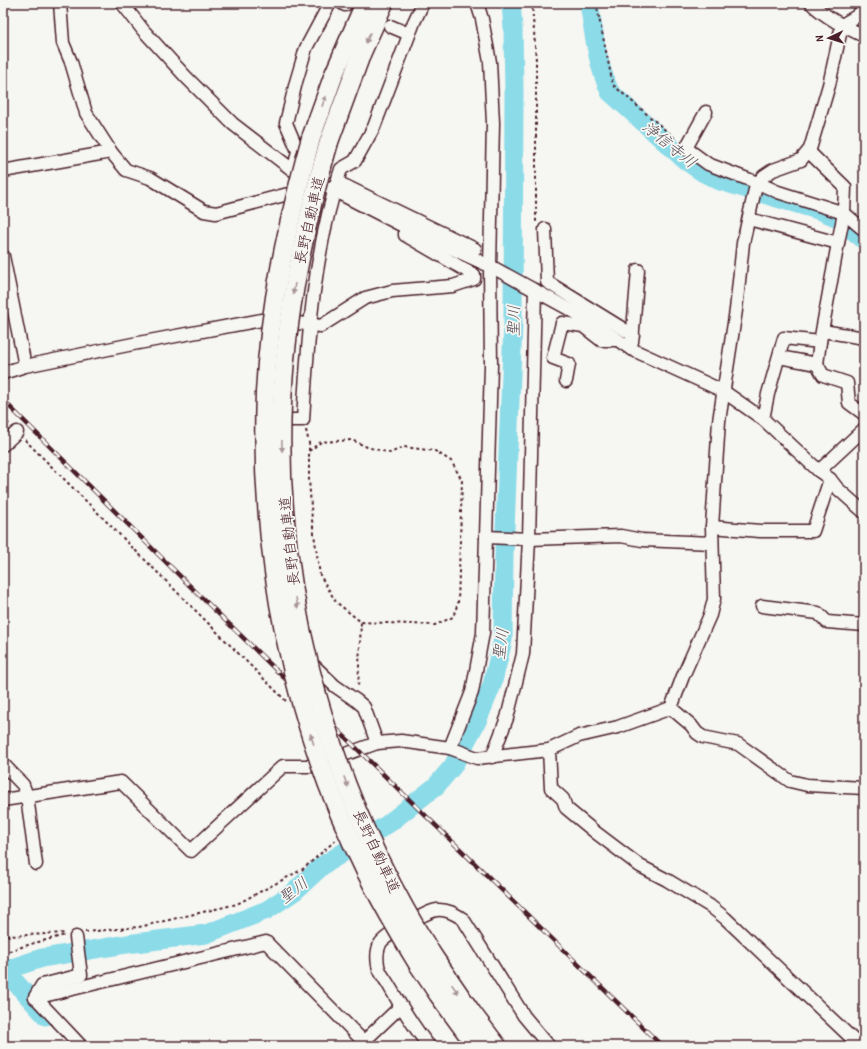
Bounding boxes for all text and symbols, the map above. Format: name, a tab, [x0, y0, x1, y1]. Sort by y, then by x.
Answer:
north arrow	[809, 18, 849, 58]
one-way arrow	[365, 33, 371, 44]
text: N	[812, 35, 826, 42]
one-way arrow	[322, 95, 328, 107]
water label: 浄信寺川	[638, 115, 702, 173]
street label: 長野自動車道	[289, 174, 329, 266]
one-way arrow	[291, 283, 297, 295]
water label: 聖川	[502, 305, 524, 337]
one-way arrow	[279, 440, 285, 453]
street label: 長野自動車道	[274, 495, 304, 587]
one-way arrow	[294, 597, 300, 609]
water label: 聖川	[487, 627, 513, 661]
one-way arrow	[309, 733, 315, 745]
one-way arrow	[344, 777, 350, 789]
street label: 長野自動車道	[348, 806, 406, 896]
water label: 聖川	[274, 871, 312, 909]
one-way arrow	[451, 983, 459, 994]

